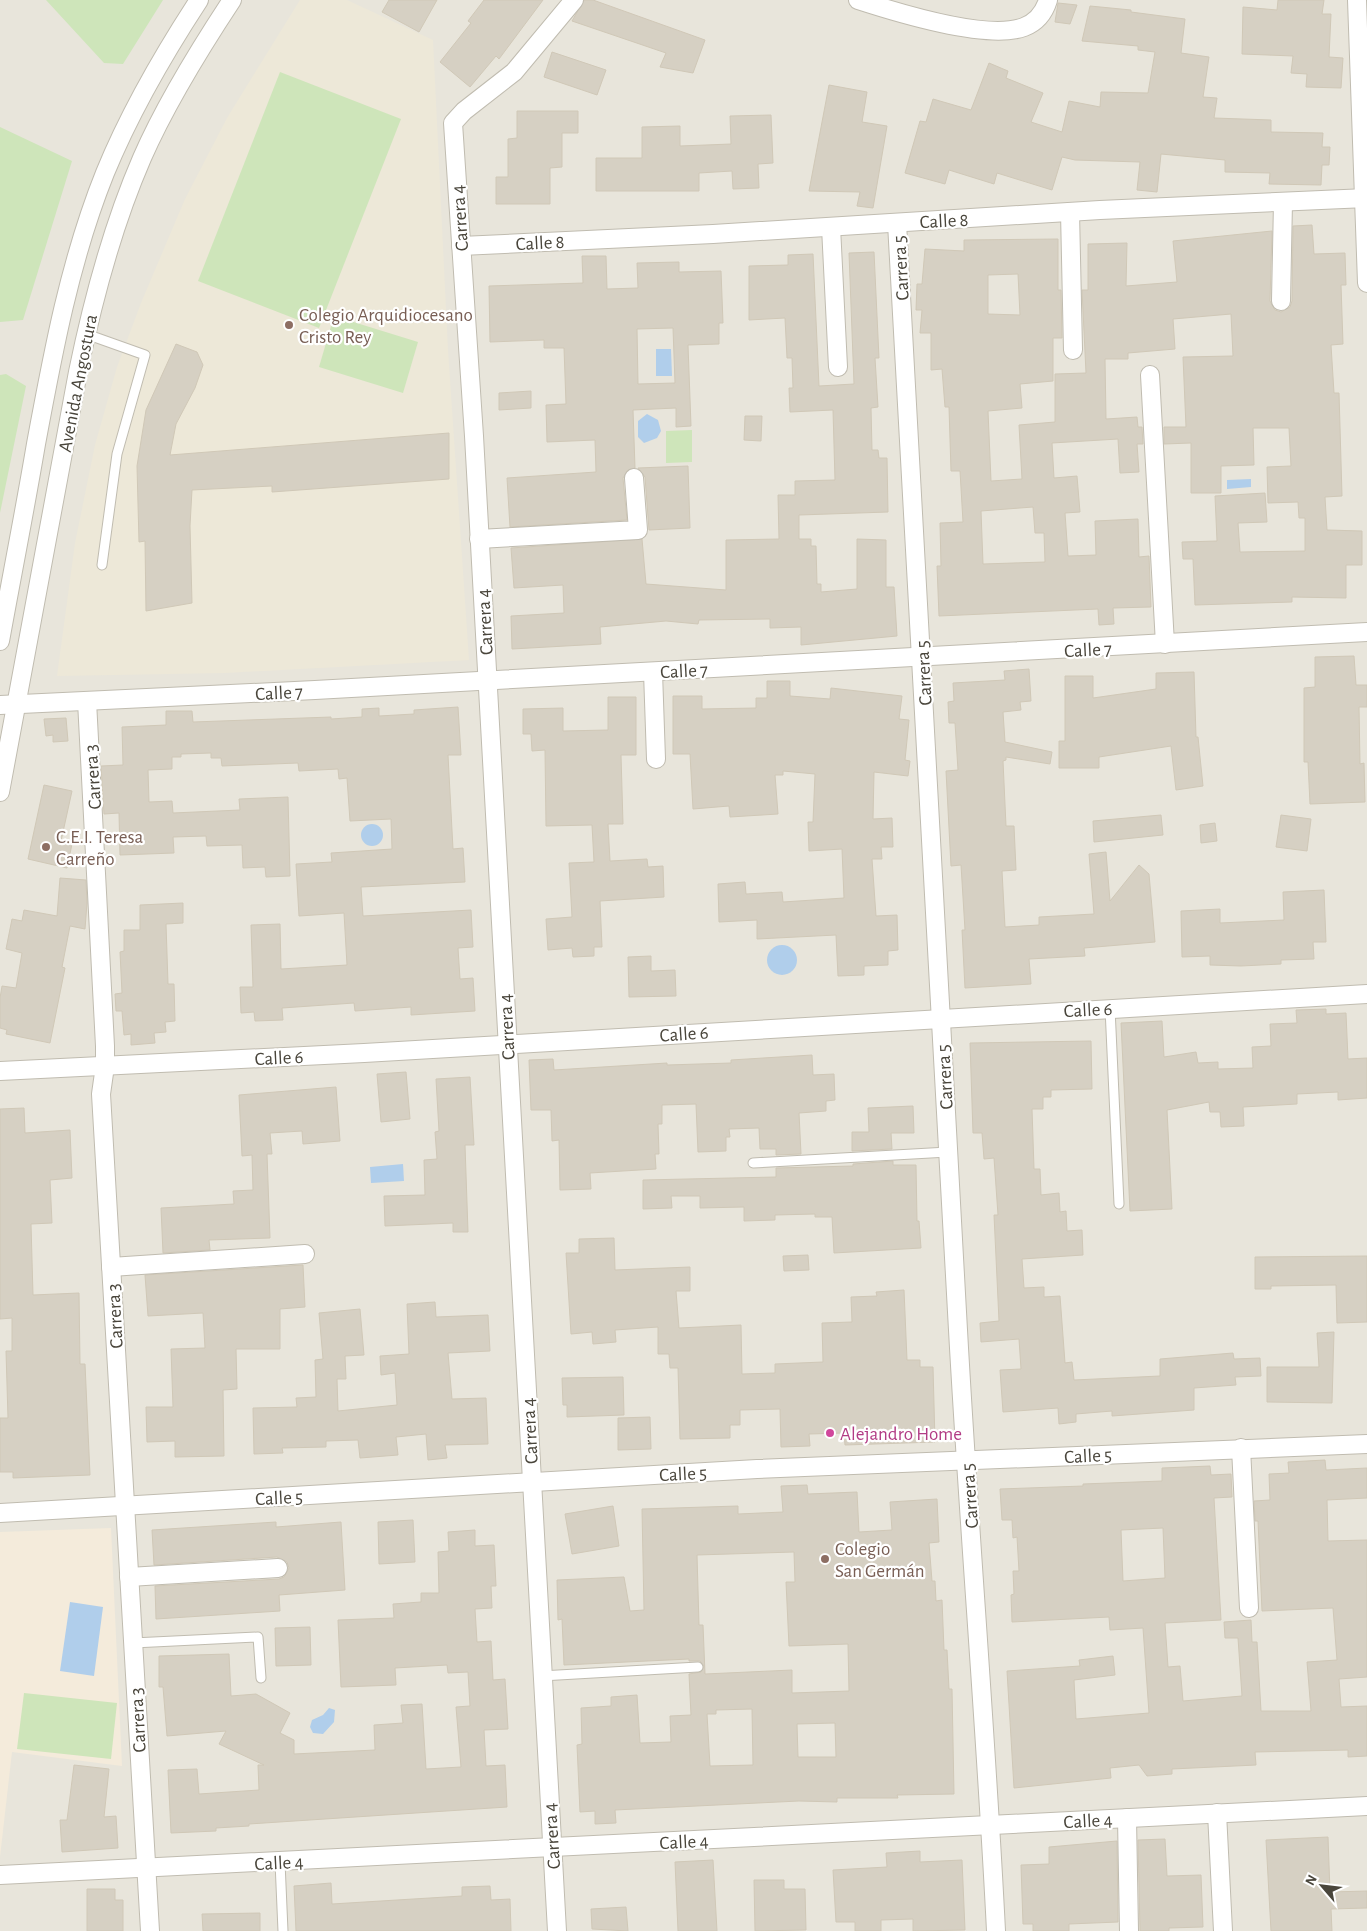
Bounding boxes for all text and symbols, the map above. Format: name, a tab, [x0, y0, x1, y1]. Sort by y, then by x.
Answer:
street label: Carrera 4	[449, 184, 472, 252]
street label: Calle 8	[919, 211, 969, 232]
street label: Calle 8	[515, 233, 565, 254]
street label: Carrera 5	[890, 235, 913, 301]
place label: Colegio Arquidiocesano Cristo Rey	[299, 306, 473, 347]
street label: Avenida Angostura	[56, 313, 101, 454]
marker: Colegio Arquidiocesano Cristo Rey	[283, 319, 295, 331]
street label: Carrera 4	[474, 588, 497, 656]
street label: Carrera 5	[913, 640, 936, 706]
street label: Calle 7	[1064, 640, 1113, 661]
street label: Calle 7	[660, 661, 709, 682]
street label: Calle 7	[255, 683, 304, 704]
street label: Carrera 3	[82, 744, 105, 810]
place label: C.E.I. Teresa Carreño	[56, 828, 143, 869]
marker: C.E.I. Teresa Carreño	[40, 841, 52, 853]
street label: Carrera 4	[496, 993, 519, 1061]
street label: Calle 6	[1063, 1000, 1113, 1021]
street label: Calle 6	[659, 1023, 709, 1046]
street label: Carrera 5	[934, 1044, 957, 1110]
street label: Calle 6	[254, 1048, 304, 1069]
street label: Carrera 3	[104, 1283, 127, 1349]
street label: Carrera 4	[519, 1397, 542, 1465]
place label: Alejandro Home	[840, 1425, 962, 1444]
marker: Alejandro Home	[824, 1427, 836, 1439]
street label: Calle 5	[1064, 1446, 1113, 1467]
street label: Carrera 5	[959, 1463, 982, 1529]
street label: Calle 5	[659, 1464, 708, 1485]
street label: Calle 5	[255, 1488, 304, 1509]
place label: Colegio San Germán	[835, 1540, 925, 1581]
marker: Colegio San Germán	[819, 1553, 831, 1565]
street label: Carrera 3	[127, 1687, 150, 1753]
street label: Carrera 4	[541, 1802, 564, 1870]
street label: Calle 4	[1063, 1811, 1113, 1832]
street label: Calle 4	[659, 1832, 709, 1853]
street label: Calle 4	[254, 1853, 304, 1874]
north arrow	[1297, 1861, 1347, 1911]
text: N	[1303, 1873, 1320, 1888]

